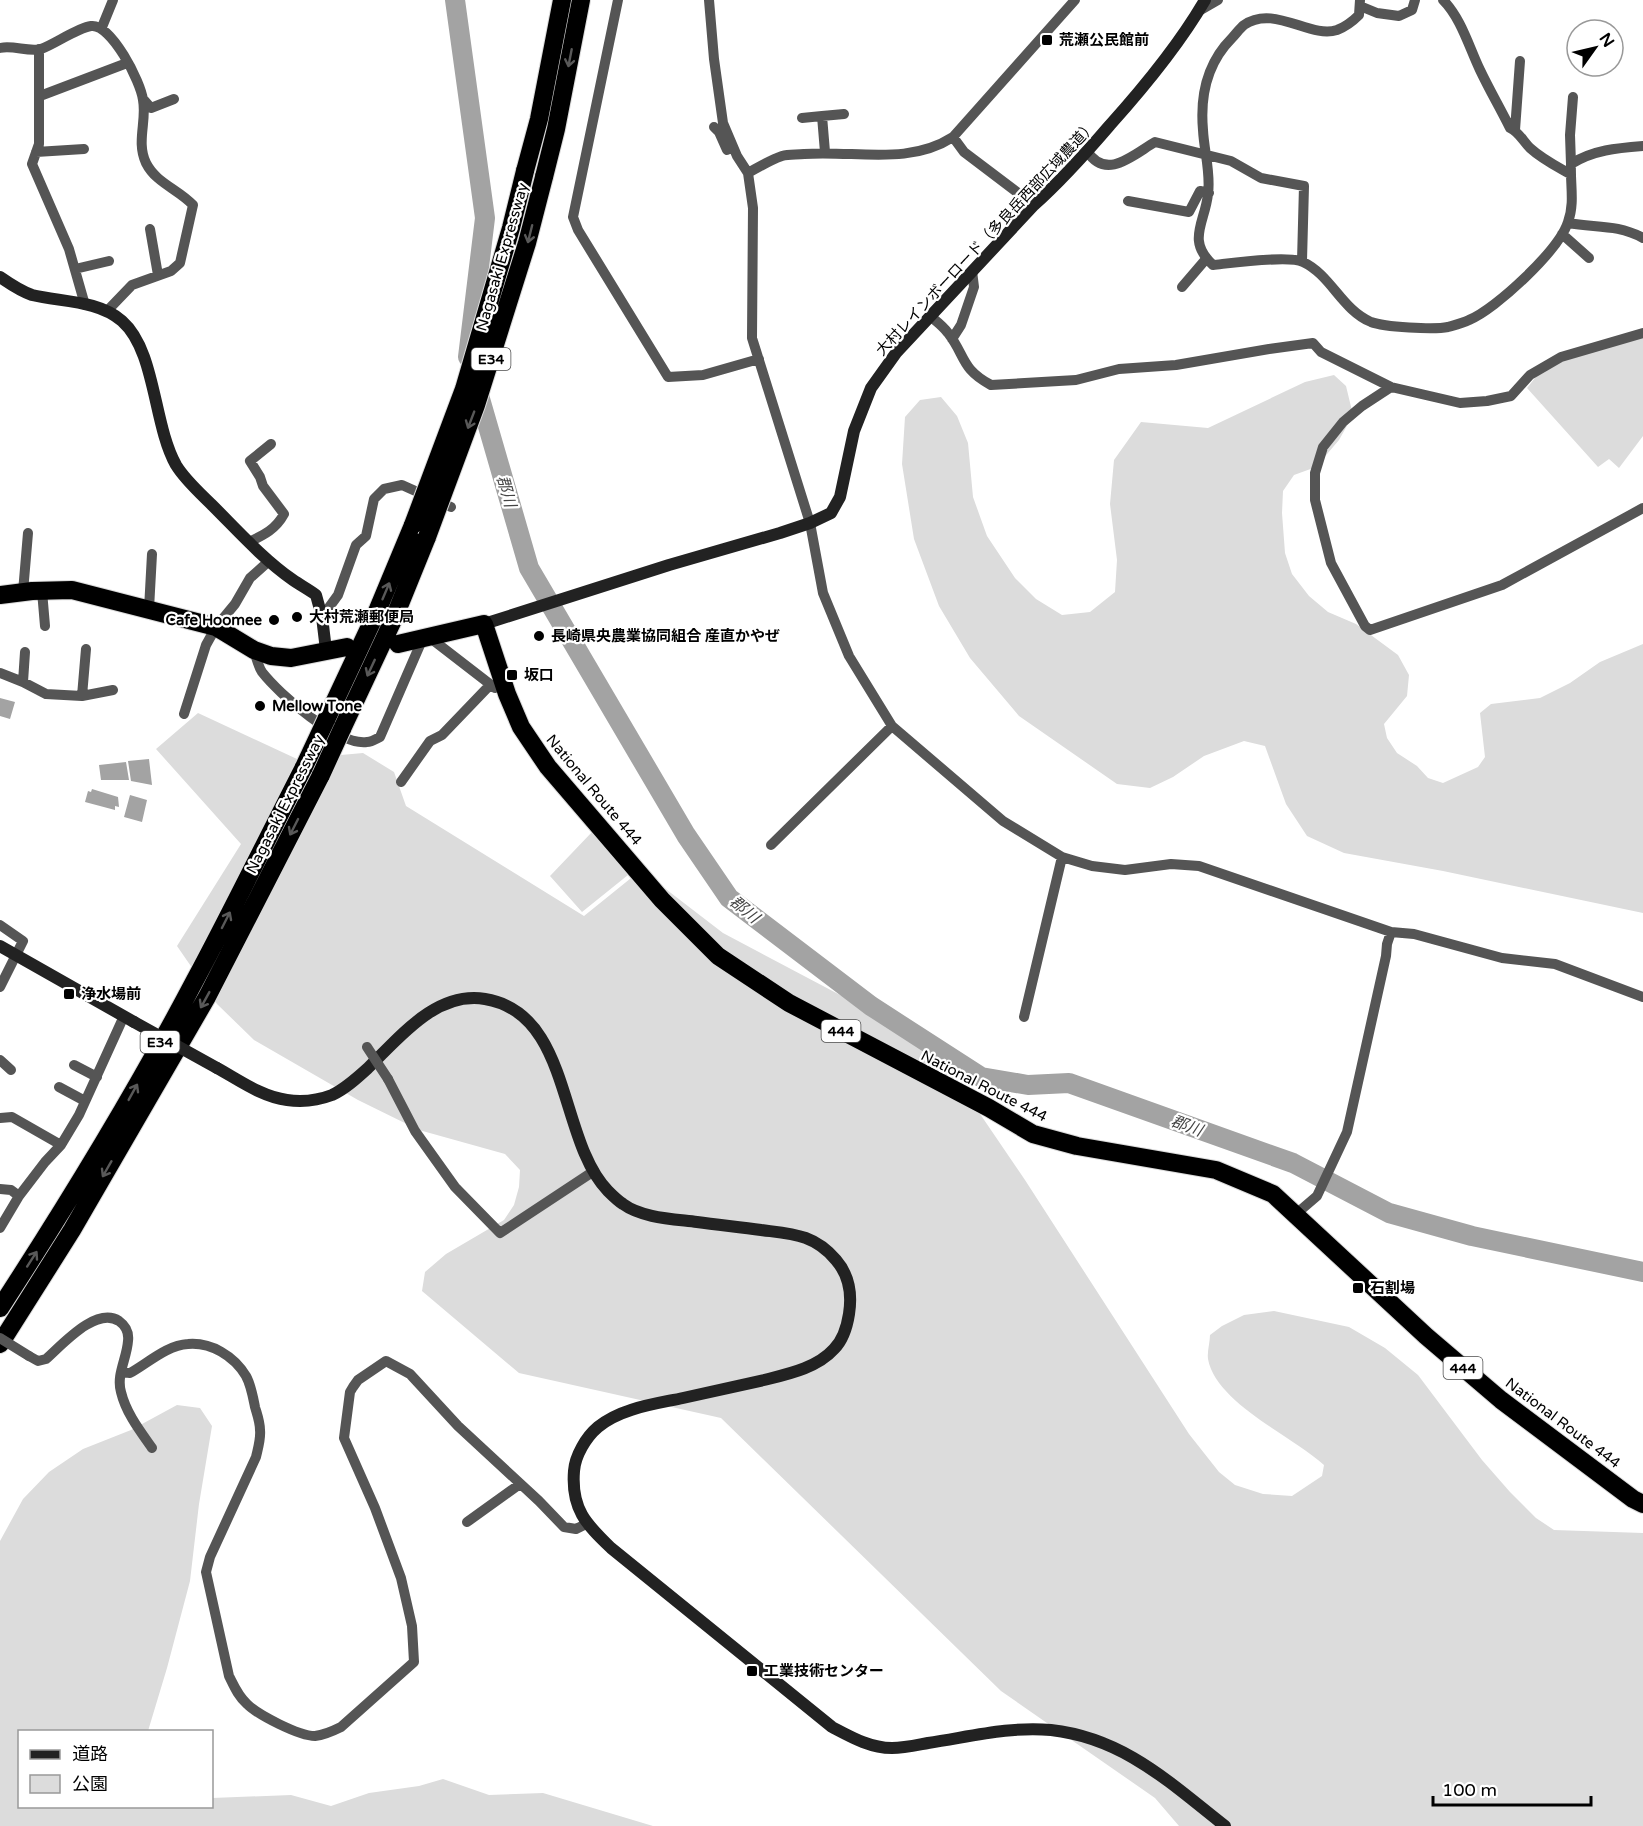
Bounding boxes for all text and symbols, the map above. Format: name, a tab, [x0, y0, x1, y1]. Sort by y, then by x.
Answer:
north arrow	[1565, 18, 1625, 78]
text: N	[1595, 29, 1618, 51]
place label: 荒瀬公民館前	[1059, 31, 1149, 49]
marker: 荒瀬公民館前	[1040, 33, 1054, 47]
one-way arrow	[564, 47, 575, 67]
street label: 大村レインボーロード（多良岳西部広域農道）	[872, 117, 1100, 359]
street label: Nagasaki Expressway	[472, 181, 532, 333]
one-way arrow	[523, 224, 535, 243]
road number: E34	[472, 348, 510, 370]
one-way arrow	[465, 410, 476, 429]
water label: 郡川	[492, 473, 521, 511]
one-way arrow	[381, 582, 392, 600]
place label: 大村荒瀬郵便局	[309, 608, 414, 626]
marker: 大村荒瀬郵便局	[290, 610, 304, 624]
place label: Cafe Hoomee	[166, 611, 263, 629]
marker: Cafe Hoomee	[267, 613, 281, 627]
place label: 長崎県央農業協同組合 産直かやぜ	[551, 627, 780, 645]
marker: 長崎県央農業協同組合 産直かやぜ	[532, 629, 546, 643]
one-way arrow	[365, 658, 376, 676]
place label: 坂口	[524, 666, 554, 684]
marker: 坂口	[505, 668, 519, 682]
place label: Mellow Tone	[272, 697, 362, 715]
marker: Mellow Tone	[253, 699, 267, 713]
street label: National Route 444	[542, 731, 646, 849]
street label: Nagasaki Expressway	[242, 732, 328, 876]
one-way arrow	[288, 818, 300, 835]
water label: 郡川	[726, 892, 765, 929]
one-way arrow	[220, 912, 232, 930]
place label: 浄水場前	[81, 985, 141, 1003]
marker: 浄水場前	[62, 987, 76, 1001]
one-way arrow	[199, 991, 210, 1009]
road number: 444	[822, 1020, 860, 1042]
road number: E34	[140, 1031, 180, 1053]
street label: National Route 444	[918, 1046, 1050, 1126]
one-way arrow	[127, 1084, 139, 1101]
water label: 郡川	[1168, 1111, 1207, 1141]
one-way arrow	[101, 1160, 113, 1177]
one-way arrow	[26, 1251, 38, 1267]
place label: 石割場	[1370, 1279, 1415, 1297]
marker: 石割場	[1351, 1281, 1365, 1295]
road number: 444	[1444, 1357, 1482, 1379]
street label: National Route 444	[1502, 1374, 1624, 1472]
place label: 工業技術センター	[764, 1662, 884, 1680]
marker: 工業技術センター	[745, 1664, 759, 1678]
legend	[18, 1730, 213, 1808]
text: 道路	[72, 1743, 108, 1765]
scale bar	[1433, 1769, 1590, 1807]
text: 公園	[72, 1773, 108, 1795]
text: 100 m	[1442, 1779, 1497, 1801]

